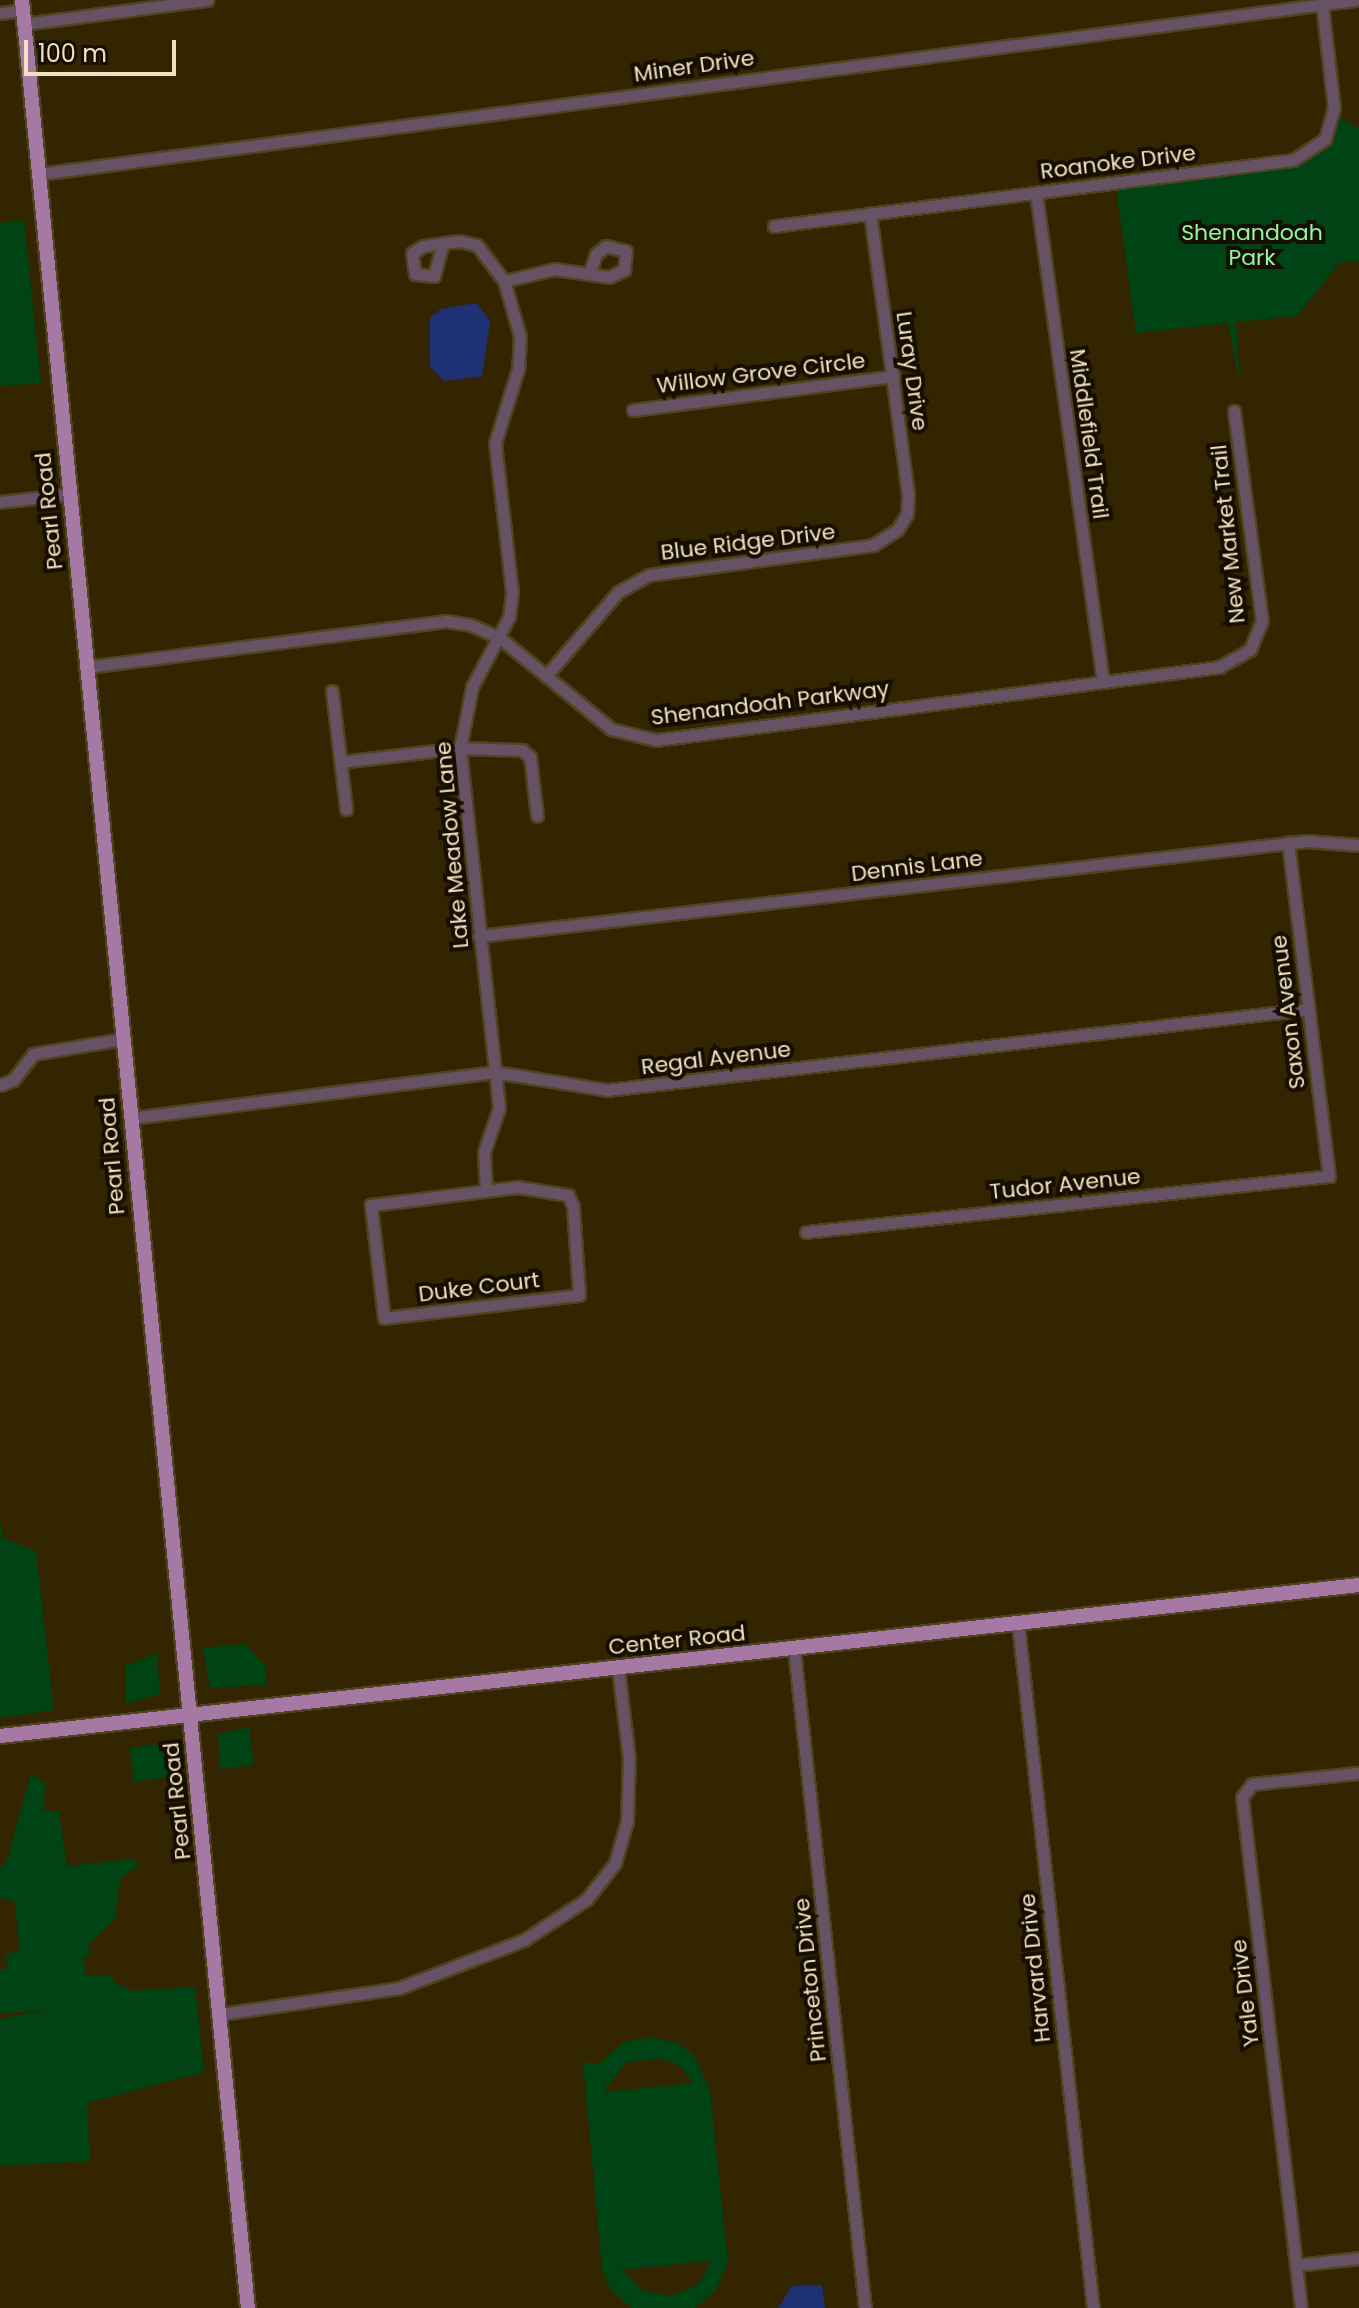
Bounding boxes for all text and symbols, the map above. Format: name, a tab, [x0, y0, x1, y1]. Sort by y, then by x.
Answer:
scale bar	[28, 24, 180, 74]
text: 100 m	[38, 37, 107, 70]
street label: Miner Drive	[632, 44, 756, 88]
street label: Roanoke Drive	[1039, 139, 1197, 185]
park label: Shenandoah Park	[1181, 219, 1323, 270]
street label: Luray Drive	[891, 310, 933, 432]
street label: Willow Grove Circle	[655, 347, 867, 399]
street label: Middlefield Trail	[1064, 347, 1114, 521]
street label: New Market Trail	[1205, 443, 1251, 625]
street label: Pearl Road	[30, 451, 68, 571]
street label: Blue Ridge Drive	[659, 518, 837, 566]
street label: Shenandoah Parkway	[649, 675, 891, 731]
street label: Lake Meadow Lane	[430, 740, 474, 950]
street label: Dennis Lane	[850, 845, 984, 887]
street label: Saxon Avenue	[1265, 933, 1311, 1091]
street label: Regal Avenue	[640, 1036, 792, 1080]
street label: Pearl Road	[94, 1096, 130, 1216]
street label: Tudor Avenue	[988, 1163, 1142, 1205]
street label: Duke Court	[417, 1266, 541, 1308]
street label: Center Road	[607, 1620, 747, 1660]
street label: Pearl Road	[158, 1741, 196, 1861]
street label: Harvard Drive	[1014, 1892, 1056, 2044]
street label: Princeton Drive	[788, 1897, 832, 2063]
street label: Yale Drive	[1225, 1938, 1265, 2048]

